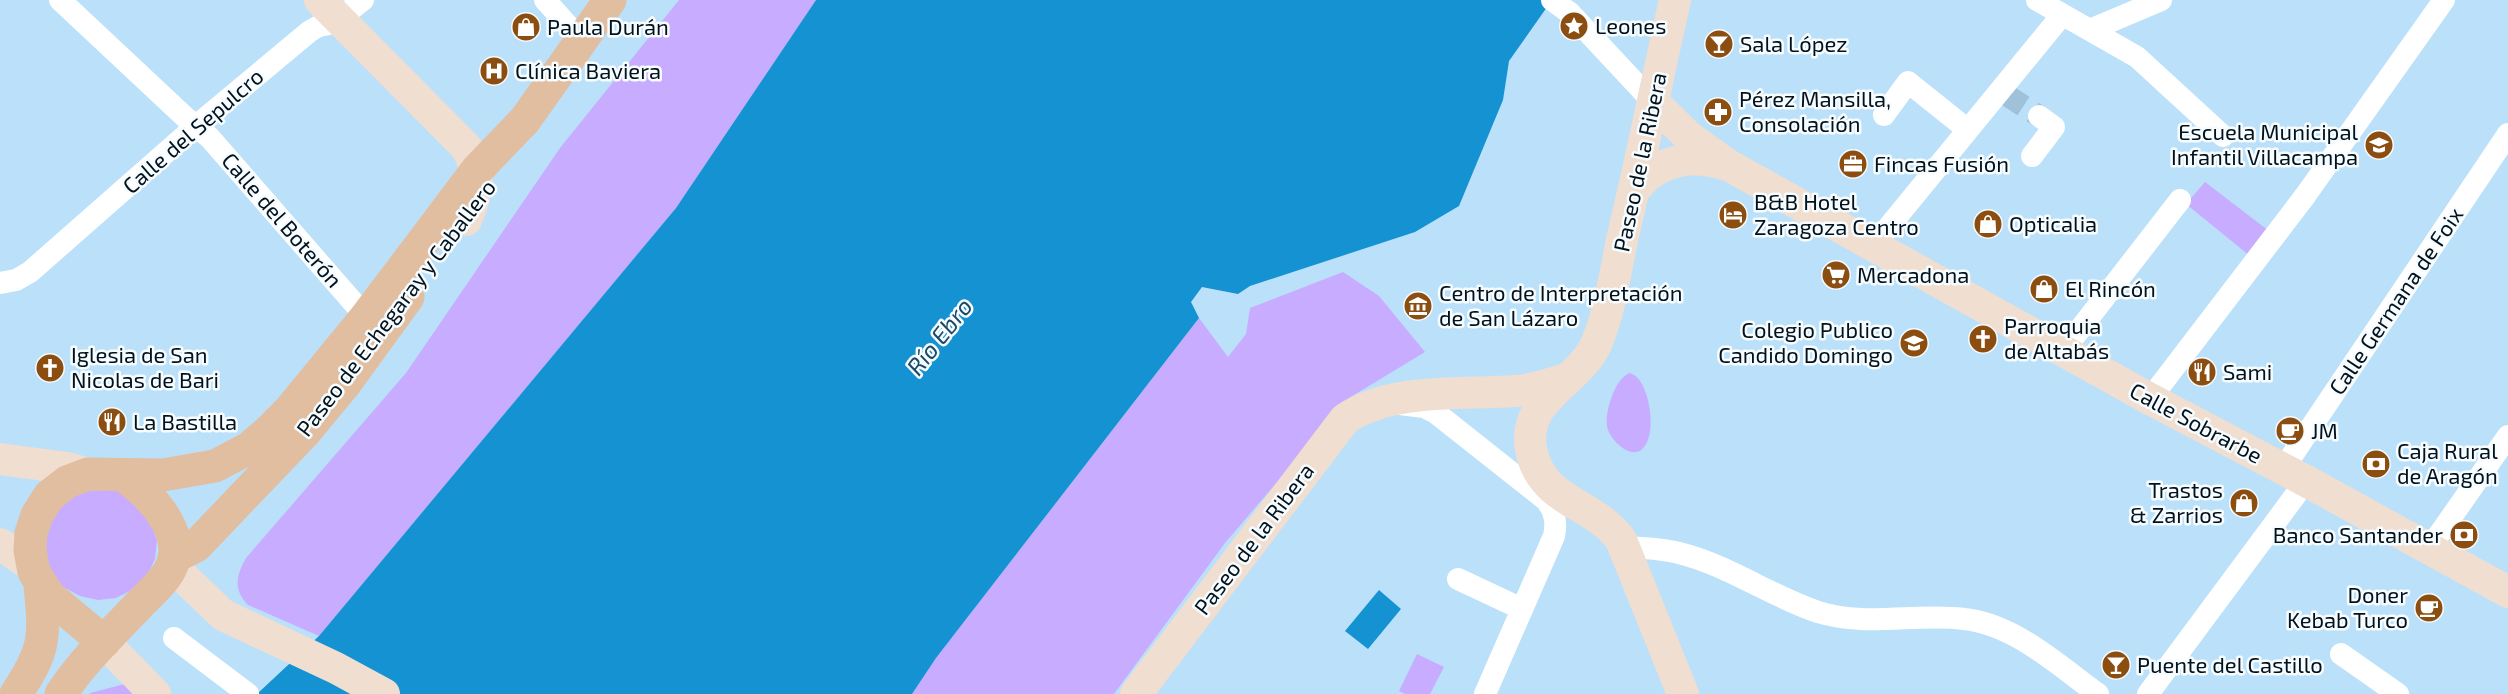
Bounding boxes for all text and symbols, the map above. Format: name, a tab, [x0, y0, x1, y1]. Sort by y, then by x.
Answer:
place icon: Leones	[1558, 10, 1590, 42]
shop icon: Paula Durán	[510, 11, 542, 43]
place label: Leones	[1595, 12, 1666, 38]
place label: Paula Durán	[547, 13, 669, 39]
bar icon: Sala López	[1703, 28, 1735, 60]
place label: Sala López	[1740, 30, 1848, 56]
hospital icon: Clínica Baviera	[478, 55, 510, 87]
place label: Clínica Baviera	[515, 57, 661, 83]
street label: Calle del Sepulcro	[117, 62, 268, 198]
street label: Paseo de la Ribera	[1607, 70, 1671, 254]
place label: Pérez Mansilla, Consolación	[1739, 85, 1891, 136]
pharmacy icon: Pérez Mansilla, Consolación	[1702, 96, 1734, 128]
place label: Escuela Municipal Infantil Villacampa	[2171, 118, 2358, 169]
school or university icon: Escuela Municipal Infantil Villacampa	[2363, 129, 2395, 161]
street label: Calle del Boterón	[217, 147, 348, 292]
office icon: Fincas Fusión	[1837, 148, 1869, 180]
place label: Fincas Fusión	[1874, 150, 2009, 176]
street label: Paseo de Echegaray y Caballero	[290, 174, 500, 441]
place label: B&B Hotel Zaragoza Centro	[1754, 188, 1919, 239]
hotel icon: B&B Hotel Zaragoza Centro	[1717, 199, 1749, 231]
street label: Calle Germana de Foix	[2323, 202, 2468, 399]
shop icon: Opticalia	[1972, 208, 2004, 240]
place label: Opticalia	[2009, 210, 2097, 236]
supermarket icon: Mercadona	[1820, 259, 1852, 291]
place label: Mercadona	[1857, 261, 1969, 287]
shop icon: El Rincón	[2028, 273, 2060, 305]
place label: El Rincón	[2065, 275, 2156, 301]
place label: Centro de Interpretación de San Lázaro	[1439, 279, 1682, 330]
museum icon: Centro de Interpretación de San Lázaro	[1402, 290, 1434, 322]
water label: Río Ebro	[900, 292, 978, 380]
place label: Parroquia de Altabás	[2004, 312, 2109, 363]
place label: Colegio Publico Candido Domingo	[1718, 316, 1893, 367]
church icon: Parroquia de Altabás	[1967, 323, 1999, 355]
school or university icon: Colegio Publico Candido Domingo	[1898, 327, 1930, 359]
place label: Iglesia de San Nicolas de Bari	[71, 341, 219, 392]
church icon: Iglesia de San Nicolas de Bari	[34, 352, 66, 384]
restaurant icon: Sami	[2186, 356, 2218, 388]
place label: Sami	[2223, 358, 2272, 384]
street label: Calle Sobrarbe	[2126, 376, 2267, 468]
restaurant icon: La Bastilla	[96, 406, 128, 438]
place label: La Bastilla	[133, 408, 237, 434]
cafe icon: JM	[2274, 415, 2306, 447]
place label: JM	[2311, 417, 2338, 443]
place label: Caja Rural de Aragón	[2397, 437, 2498, 488]
bank icon: Caja Rural de Aragón	[2360, 448, 2392, 480]
street label: Paseo de la Ribera	[1188, 458, 1319, 619]
place label: Trastos & Zarrios	[2130, 476, 2223, 527]
shop icon: Trastos & Zarrios	[2228, 487, 2260, 519]
bank icon: Banco Santander	[2448, 519, 2480, 551]
place label: Banco Santander	[2273, 521, 2443, 547]
place label: Doner Kebab Turco	[2287, 581, 2408, 632]
cafe icon: Doner Kebab Turco	[2413, 592, 2445, 624]
bar icon: Puente del Castillo	[2100, 649, 2132, 681]
place label: Puente del Castillo	[2137, 651, 2323, 677]

